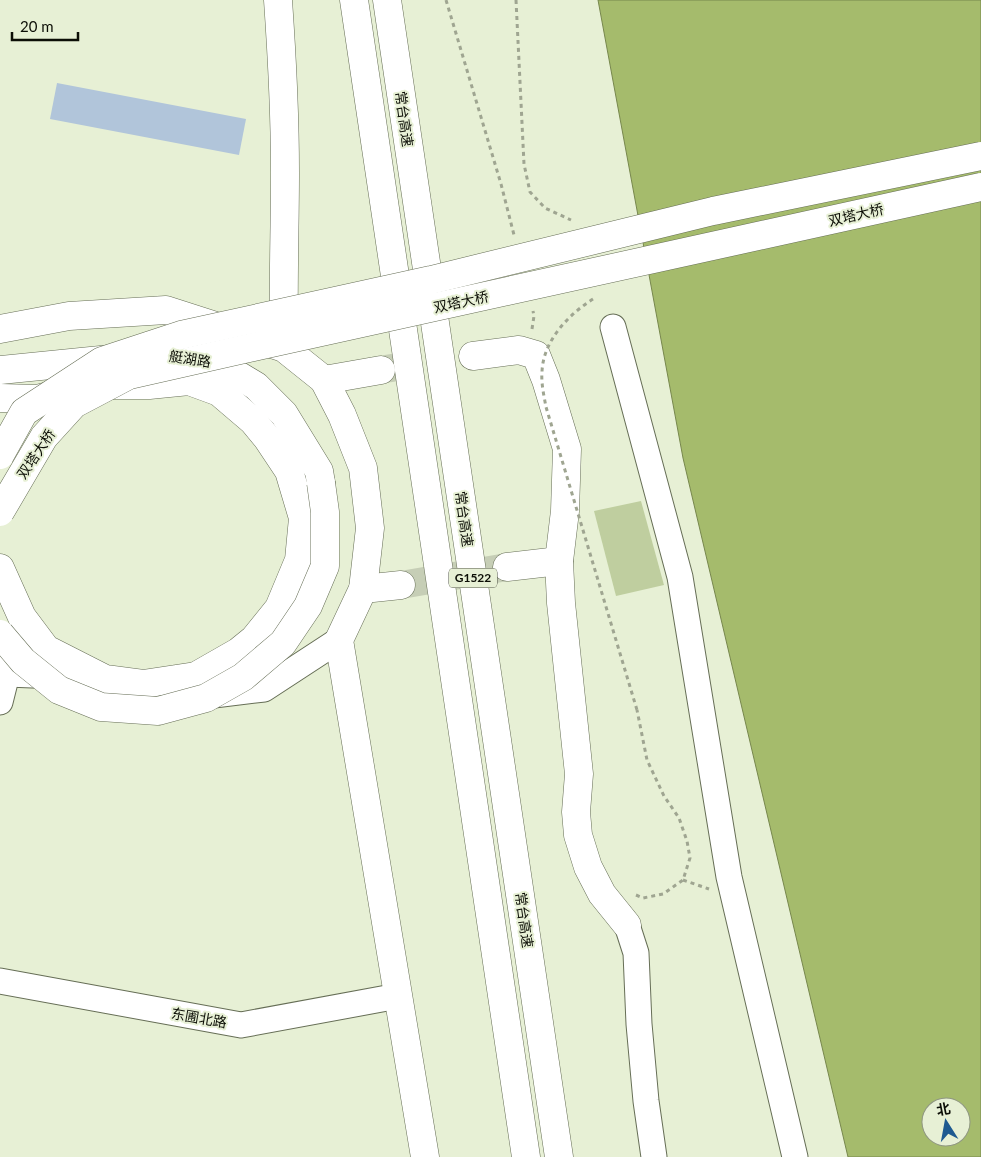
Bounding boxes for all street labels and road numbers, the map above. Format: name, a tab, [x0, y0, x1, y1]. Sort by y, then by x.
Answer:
street label: 常台高速	[392, 90, 417, 148]
street label: 双塔大桥	[827, 200, 885, 229]
street label: 双塔大桥	[432, 287, 490, 316]
street label: 艇湖路	[168, 347, 212, 370]
street label: 双塔大桥	[13, 426, 58, 482]
street label: 常台高速	[452, 490, 477, 548]
road number: G1522	[449, 568, 497, 588]
street label: 常台高速	[512, 891, 537, 949]
street label: 东圃北路	[170, 1004, 228, 1031]

